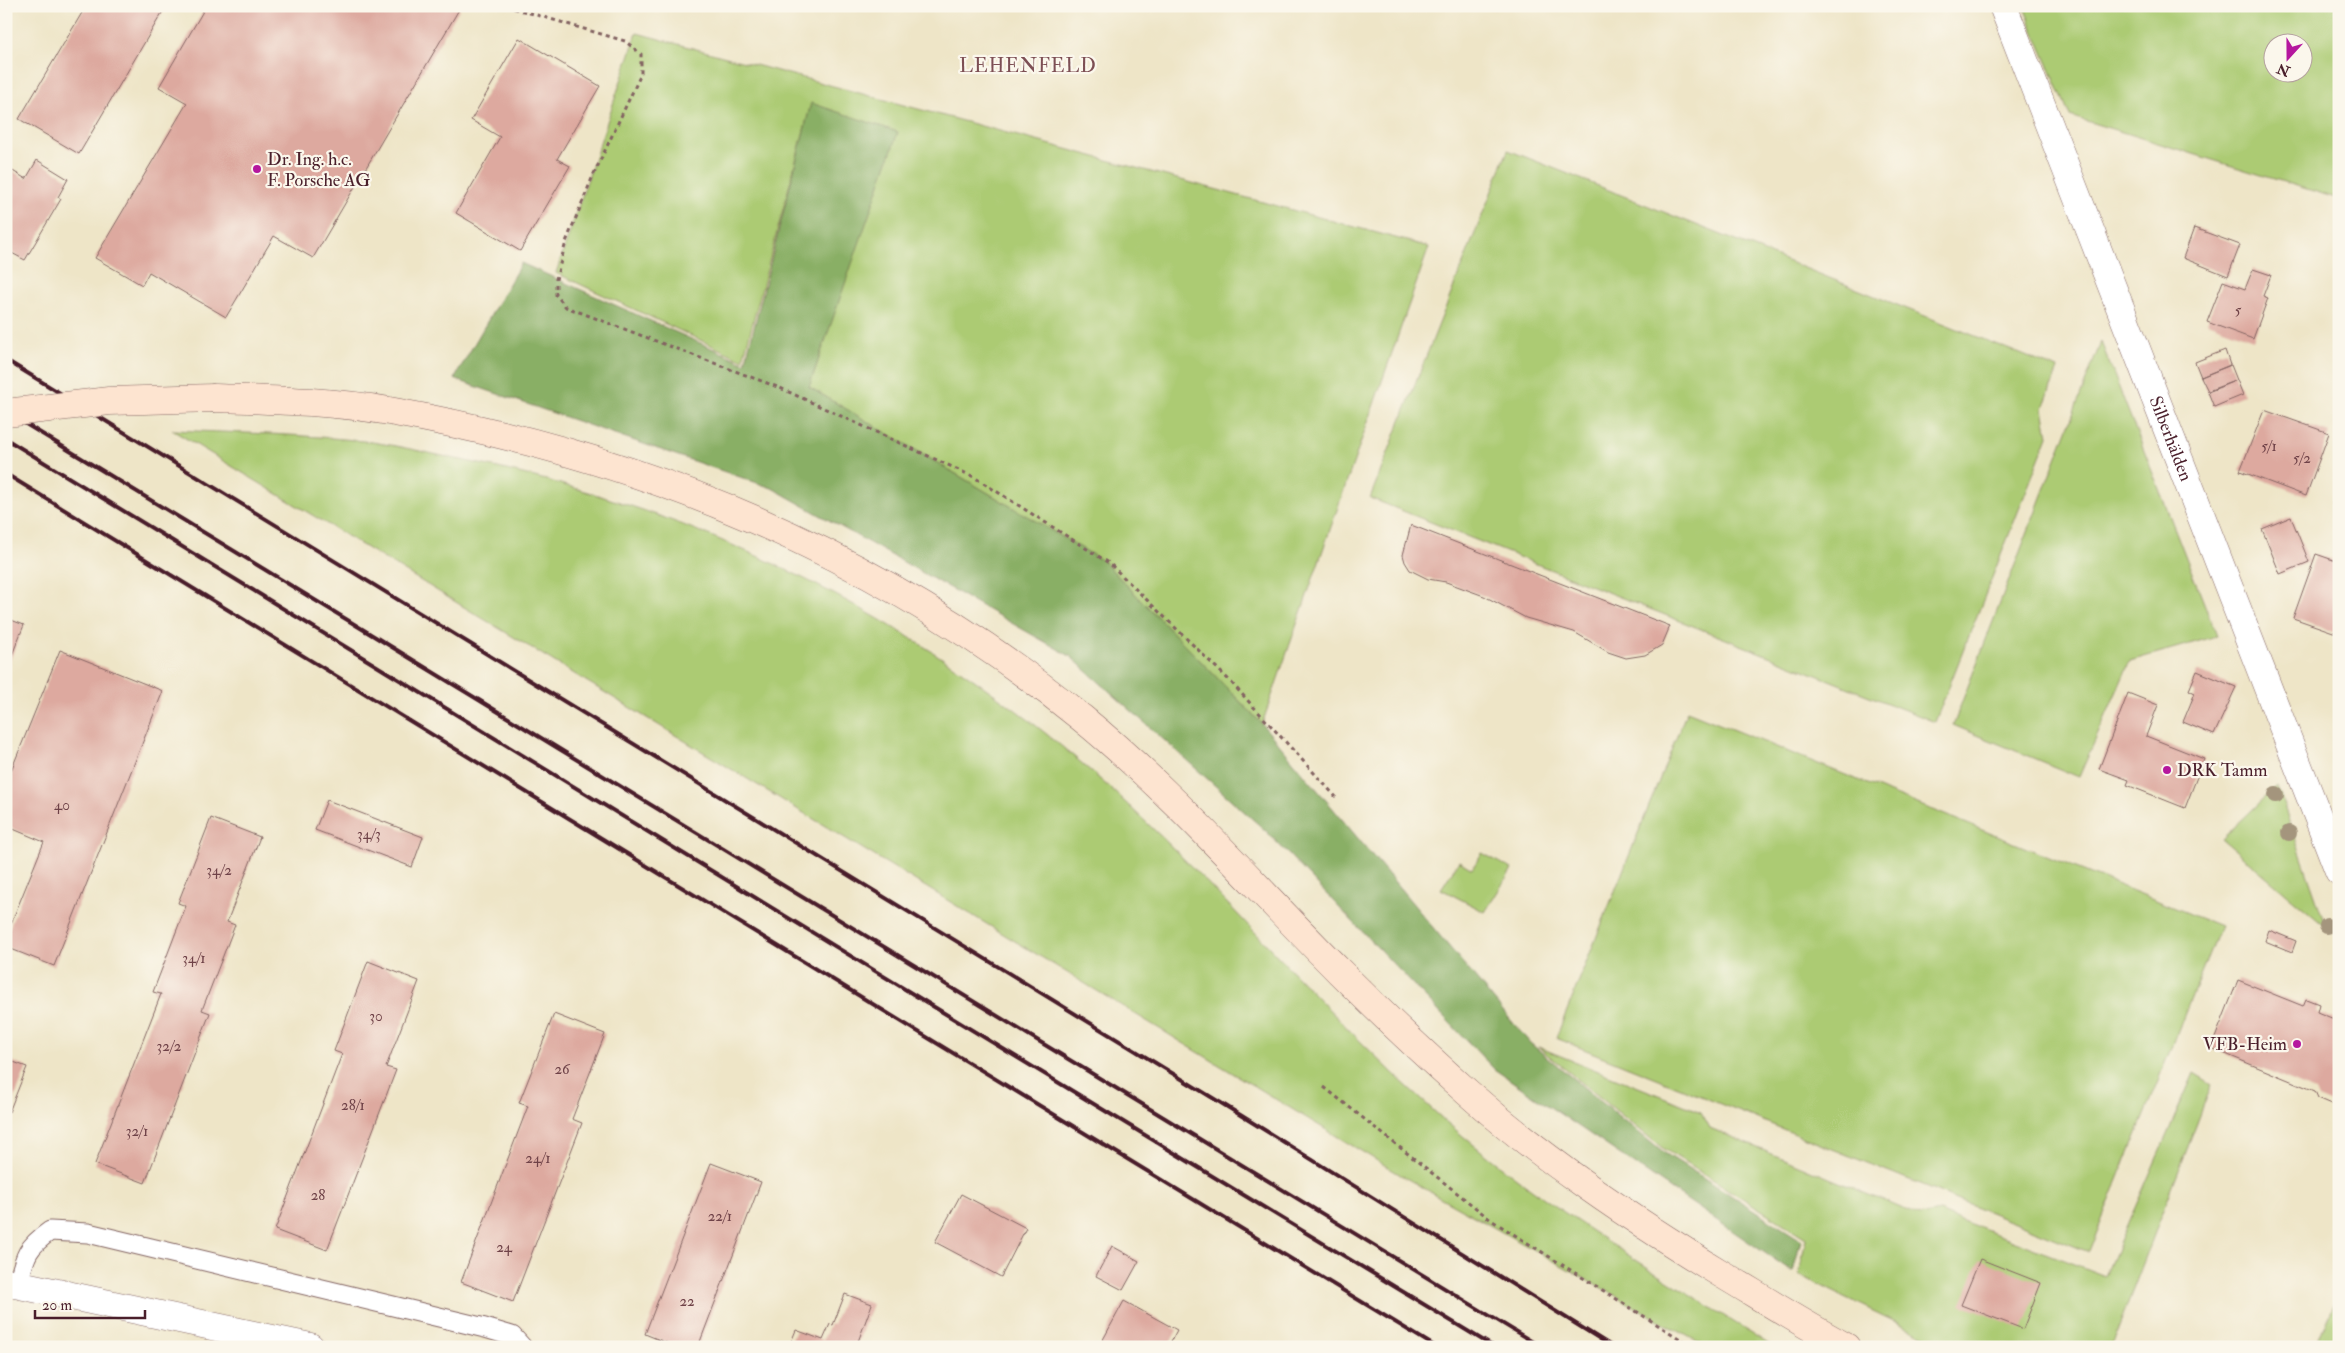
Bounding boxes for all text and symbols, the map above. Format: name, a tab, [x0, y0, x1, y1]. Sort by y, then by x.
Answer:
north arrow	[2262, 32, 2312, 82]
district label: LEHENFELD	[959, 54, 1097, 78]
text: N	[2274, 59, 2293, 80]
place label: Dr. Ing. h.c. F. Porsche AG	[267, 148, 370, 192]
marker: Dr. Ing. h.c. F. Porsche AG	[251, 163, 263, 175]
house number: 5	[2235, 301, 2242, 320]
street label: Silberhälden	[2144, 393, 2198, 484]
house number: 5/1	[2261, 437, 2277, 456]
house number: 5/2	[2293, 449, 2311, 468]
place label: DRK Tamm	[2177, 759, 2267, 782]
marker: DRK Tamm	[2161, 764, 2173, 776]
house number: 40	[54, 796, 70, 815]
house number: 34/3	[357, 825, 381, 844]
house number: 34/2	[206, 861, 232, 880]
house number: 34/1	[182, 949, 206, 968]
house number: 30	[369, 1007, 383, 1026]
place label: VFB-Heim	[2203, 1033, 2287, 1056]
house number: 32/2	[157, 1037, 182, 1056]
marker: VFB-Heim	[2291, 1038, 2303, 1050]
house number: 26	[554, 1060, 571, 1079]
house number: 28/1	[341, 1096, 365, 1115]
house number: 32/1	[126, 1122, 148, 1141]
house number: 24/1	[525, 1149, 551, 1168]
house number: 28	[311, 1186, 325, 1205]
house number: 22/1	[708, 1207, 732, 1226]
house number: 24	[496, 1238, 513, 1257]
scale bar	[35, 1288, 145, 1320]
house number: 22	[679, 1292, 695, 1311]
text: 20 m	[42, 1296, 72, 1315]

